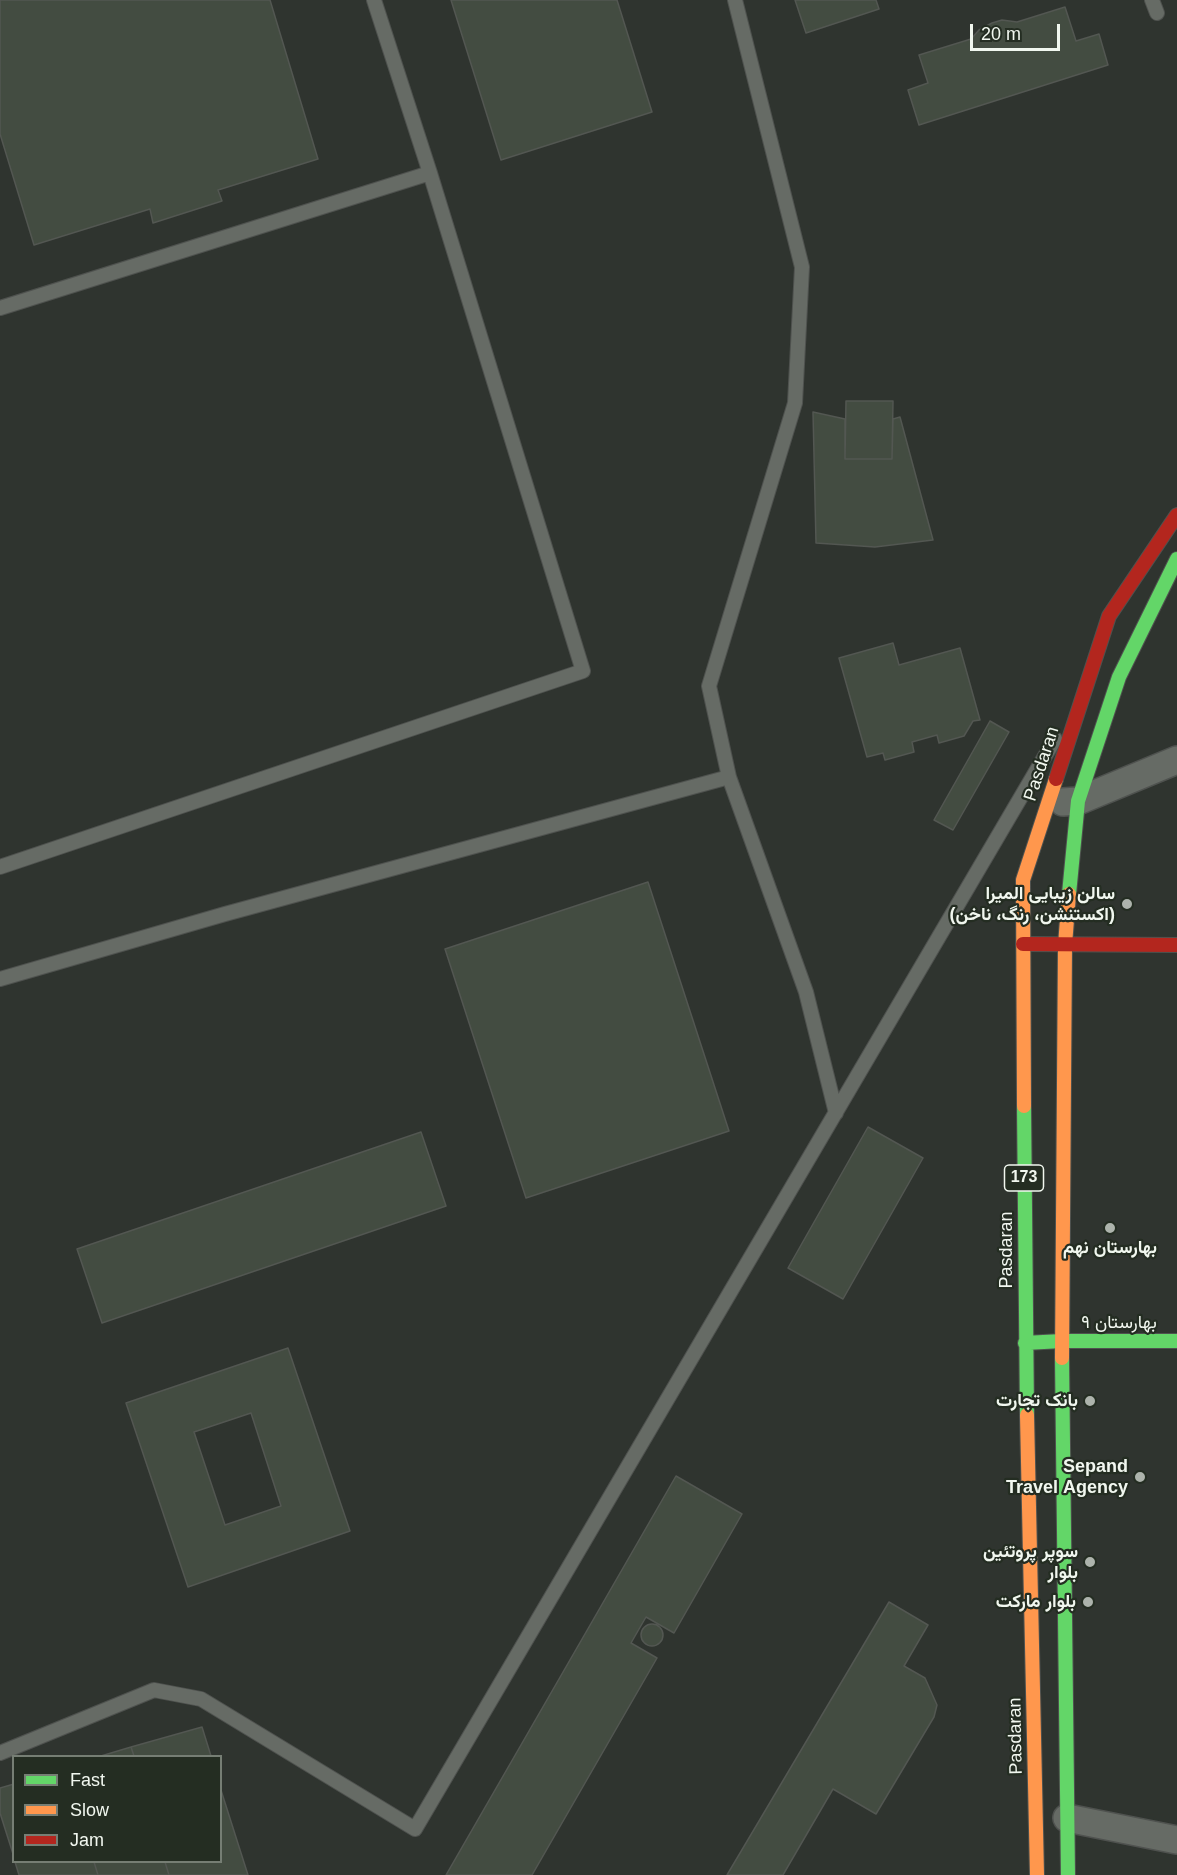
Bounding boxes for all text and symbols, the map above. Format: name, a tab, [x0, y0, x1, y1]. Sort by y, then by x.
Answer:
scale bar	[973, 12, 1063, 50]
text: 20 m	[981, 24, 1021, 44]
street label: Pasdaran	[1020, 724, 1064, 804]
place label: سالن زیبایی المیرا (اکستنشن، رنگ، ناخن)	[950, 883, 1115, 926]
marker: سالن زیبایی المیرا (اکستنشن، رنگ، ناخن)	[1120, 897, 1134, 911]
road number: 173	[1004, 1165, 1044, 1191]
street label: Pasdaran	[996, 1211, 1018, 1289]
marker: بهارستان نهم	[1103, 1221, 1117, 1235]
place label: بهارستان نهم	[1063, 1237, 1157, 1259]
street label: بهارستان ٩	[1081, 1312, 1157, 1334]
place label: بانک تجارت	[996, 1390, 1078, 1412]
marker: بانک تجارت	[1083, 1394, 1097, 1408]
place label: Sepand Travel Agency	[1006, 1456, 1128, 1498]
marker: Sepand Travel Agency	[1133, 1470, 1147, 1484]
place label: سوپر پروتئین بلوار	[983, 1541, 1078, 1584]
marker: سوپر پروتئین بلوار	[1083, 1555, 1097, 1569]
place label: بلوار مارکت	[996, 1591, 1076, 1613]
marker: بلوار مارکت	[1081, 1595, 1095, 1609]
street label: Pasdaran	[1005, 1697, 1027, 1775]
legend	[12, 1755, 222, 1863]
text: Fast	[70, 1770, 105, 1790]
text: Slow	[70, 1800, 109, 1820]
text: Jam	[70, 1830, 104, 1850]

